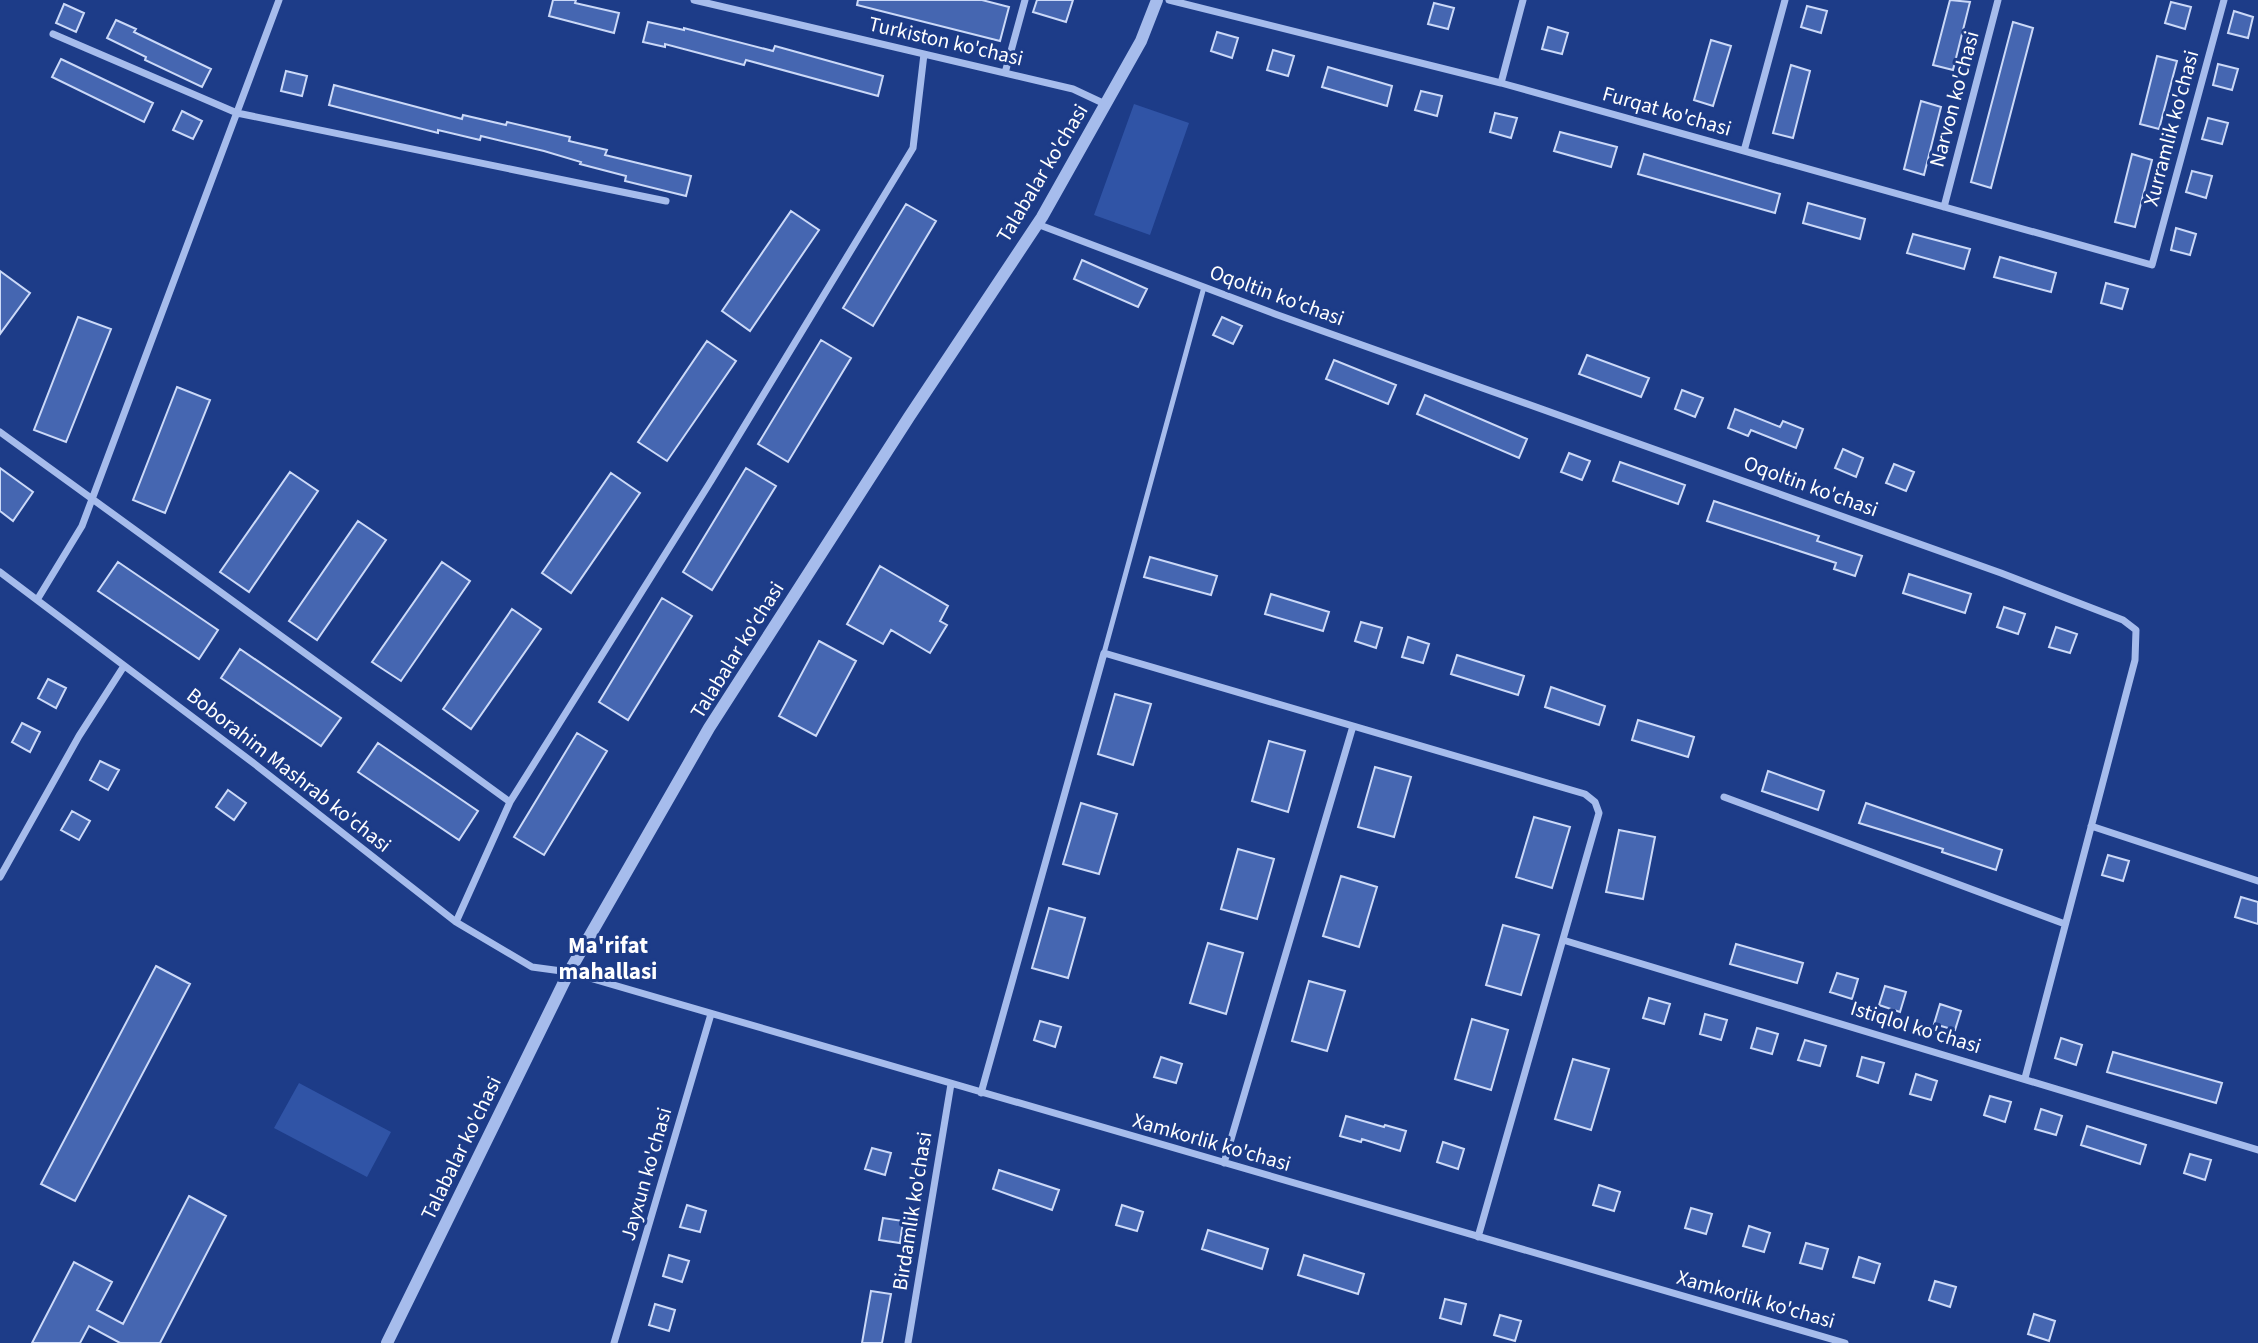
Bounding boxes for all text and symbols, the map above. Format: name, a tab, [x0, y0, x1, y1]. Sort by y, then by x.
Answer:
street label: Turkiston ko'chasi	[866, 9, 1026, 73]
street label: Narvon ko'chasi	[1921, 28, 1987, 170]
street label: Xurramlik ko'chasi	[2136, 47, 2206, 209]
street label: Furqat ko'chasi	[1599, 78, 1735, 144]
street label: Talabalar ko'chasi	[989, 98, 1095, 248]
street label: Oqoltin ko'chasi	[1206, 257, 1348, 333]
street label: Oqoltin ko'chasi	[1740, 448, 1882, 524]
street label: Talabalar ko'chasi	[683, 576, 791, 724]
street label: Boborahim Mashrab ko'chasi	[180, 680, 398, 860]
district label: Ma'rifat mahallasi	[559, 929, 657, 988]
street label: Istiqlol ko'chasi	[1847, 993, 1985, 1061]
street label: Talabalar ko'chasi	[413, 1071, 509, 1225]
street label: Jayxun ko'chasi	[613, 1104, 679, 1244]
street label: Xamkorlik ko'chasi	[1129, 1105, 1295, 1179]
street label: Birdamlik ko'chasi	[885, 1129, 939, 1293]
street label: Xamkorlik ko'chasi	[1673, 1262, 1839, 1336]

